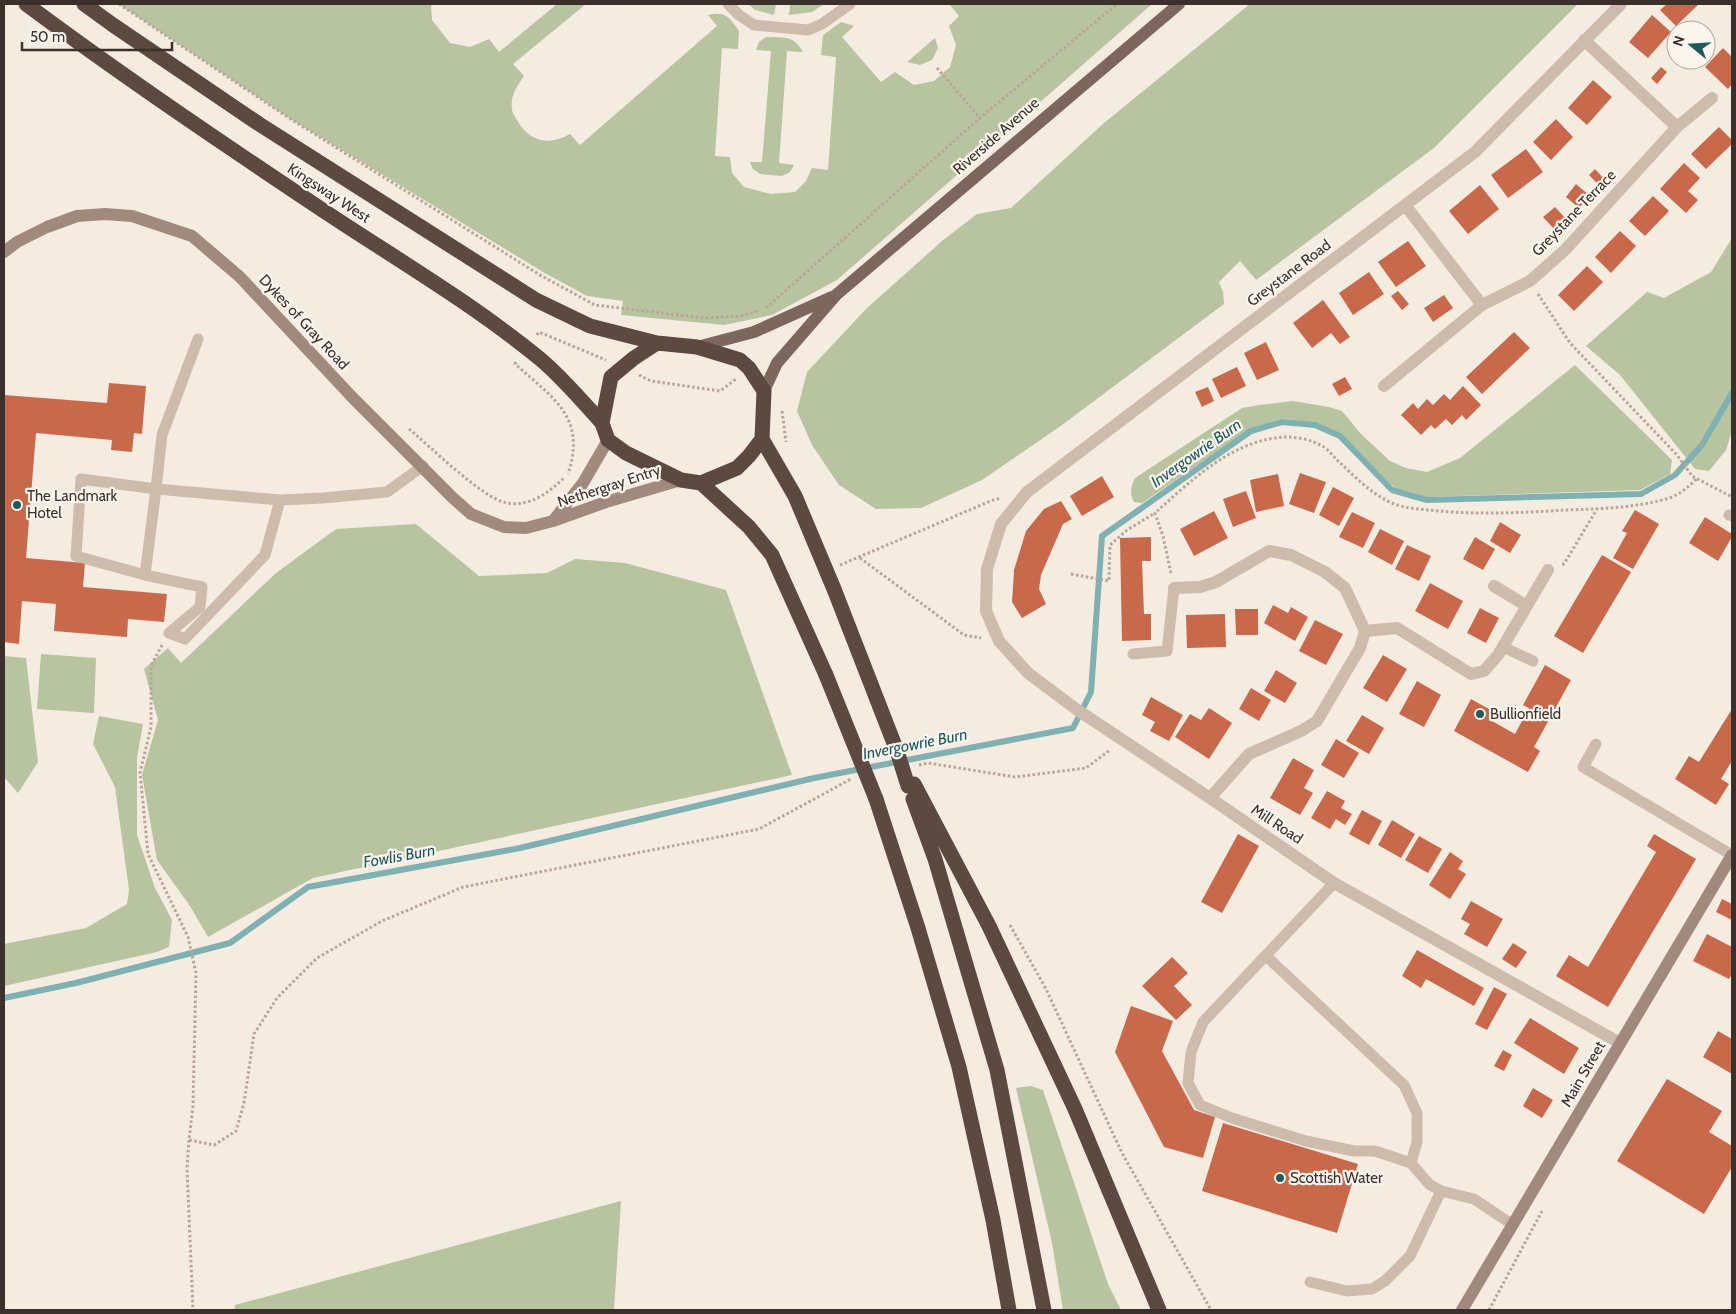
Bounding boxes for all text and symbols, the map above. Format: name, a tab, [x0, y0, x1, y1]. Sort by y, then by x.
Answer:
scale bar	[22, 20, 172, 52]
north arrow	[1666, 20, 1716, 70]
text: 50 m	[30, 28, 65, 46]
text: N	[1669, 33, 1689, 48]
street label: Riverside Avenue	[949, 94, 1043, 178]
street label: Kingsway West	[284, 159, 374, 227]
street label: Greystane Terrace	[1528, 166, 1620, 260]
street label: Greystane Road	[1244, 236, 1334, 310]
street label: Dykes of Gray Road	[255, 271, 353, 373]
water label: Invergowrie Burn	[1147, 415, 1245, 491]
street label: Nethergray Entry	[555, 461, 663, 511]
place label: The Landmark Hotel	[27, 487, 118, 522]
marker: The Landmark Hotel	[11, 499, 23, 511]
place label: Bullionfield	[1490, 705, 1561, 723]
marker: Bullionfield	[1474, 708, 1486, 720]
water label: Invergowrie Burn	[861, 725, 969, 763]
street label: Mill Road	[1248, 800, 1306, 848]
water label: Fowlis Burn	[362, 840, 436, 872]
street label: Main Street	[1557, 1038, 1609, 1110]
place label: Scottish Water	[1290, 1169, 1383, 1187]
marker: Scottish Water	[1274, 1172, 1286, 1184]

